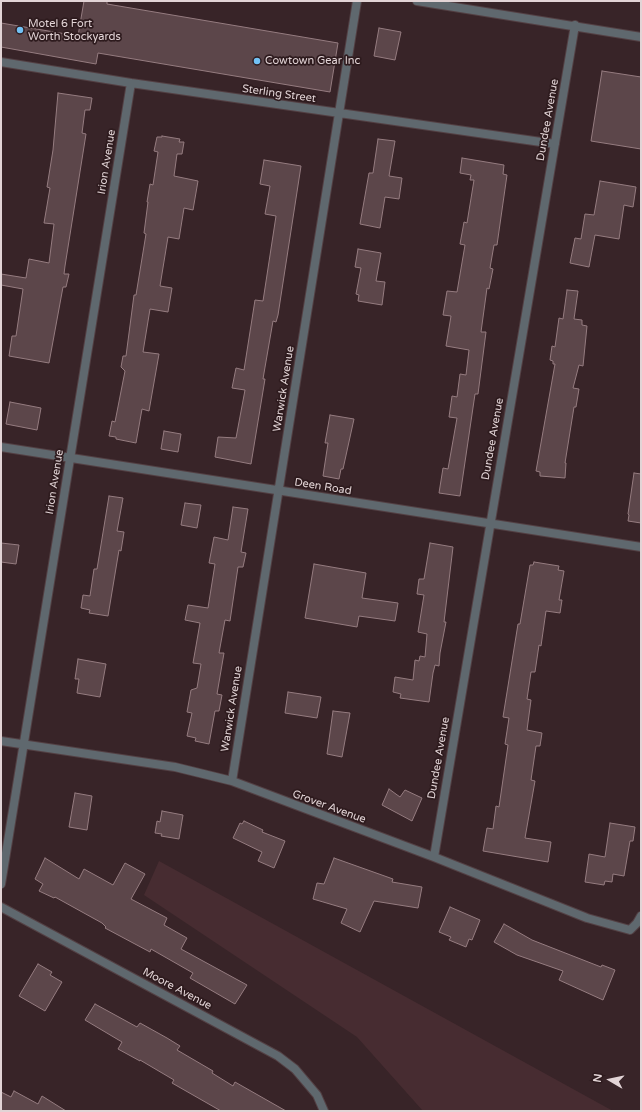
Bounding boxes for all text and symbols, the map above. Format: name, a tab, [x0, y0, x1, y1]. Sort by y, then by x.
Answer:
place label: Motel 6 Fort Worth Stockyards	[28, 17, 121, 43]
marker: Motel 6 Fort Worth Stockyards	[15, 25, 25, 35]
place label: Cowtown Gear Inc	[265, 54, 360, 68]
marker: Cowtown Gear Inc	[252, 56, 262, 66]
street label: Dundee Avenue	[534, 78, 562, 162]
street label: Sterling Street	[241, 82, 317, 106]
street label: Irion Avenue	[95, 129, 119, 195]
street label: Warwick Avenue	[271, 345, 297, 433]
street label: Dundee Avenue	[479, 397, 507, 481]
street label: Irion Avenue	[43, 449, 67, 515]
street label: Deen Road	[293, 476, 353, 498]
street label: Warwick Avenue	[219, 665, 245, 753]
street label: Dundee Avenue	[425, 716, 453, 800]
street label: Grover Avenue	[290, 788, 368, 826]
street label: Moore Avenue	[140, 965, 214, 1013]
north arrow	[590, 1060, 630, 1100]
text: N	[591, 1073, 605, 1083]

